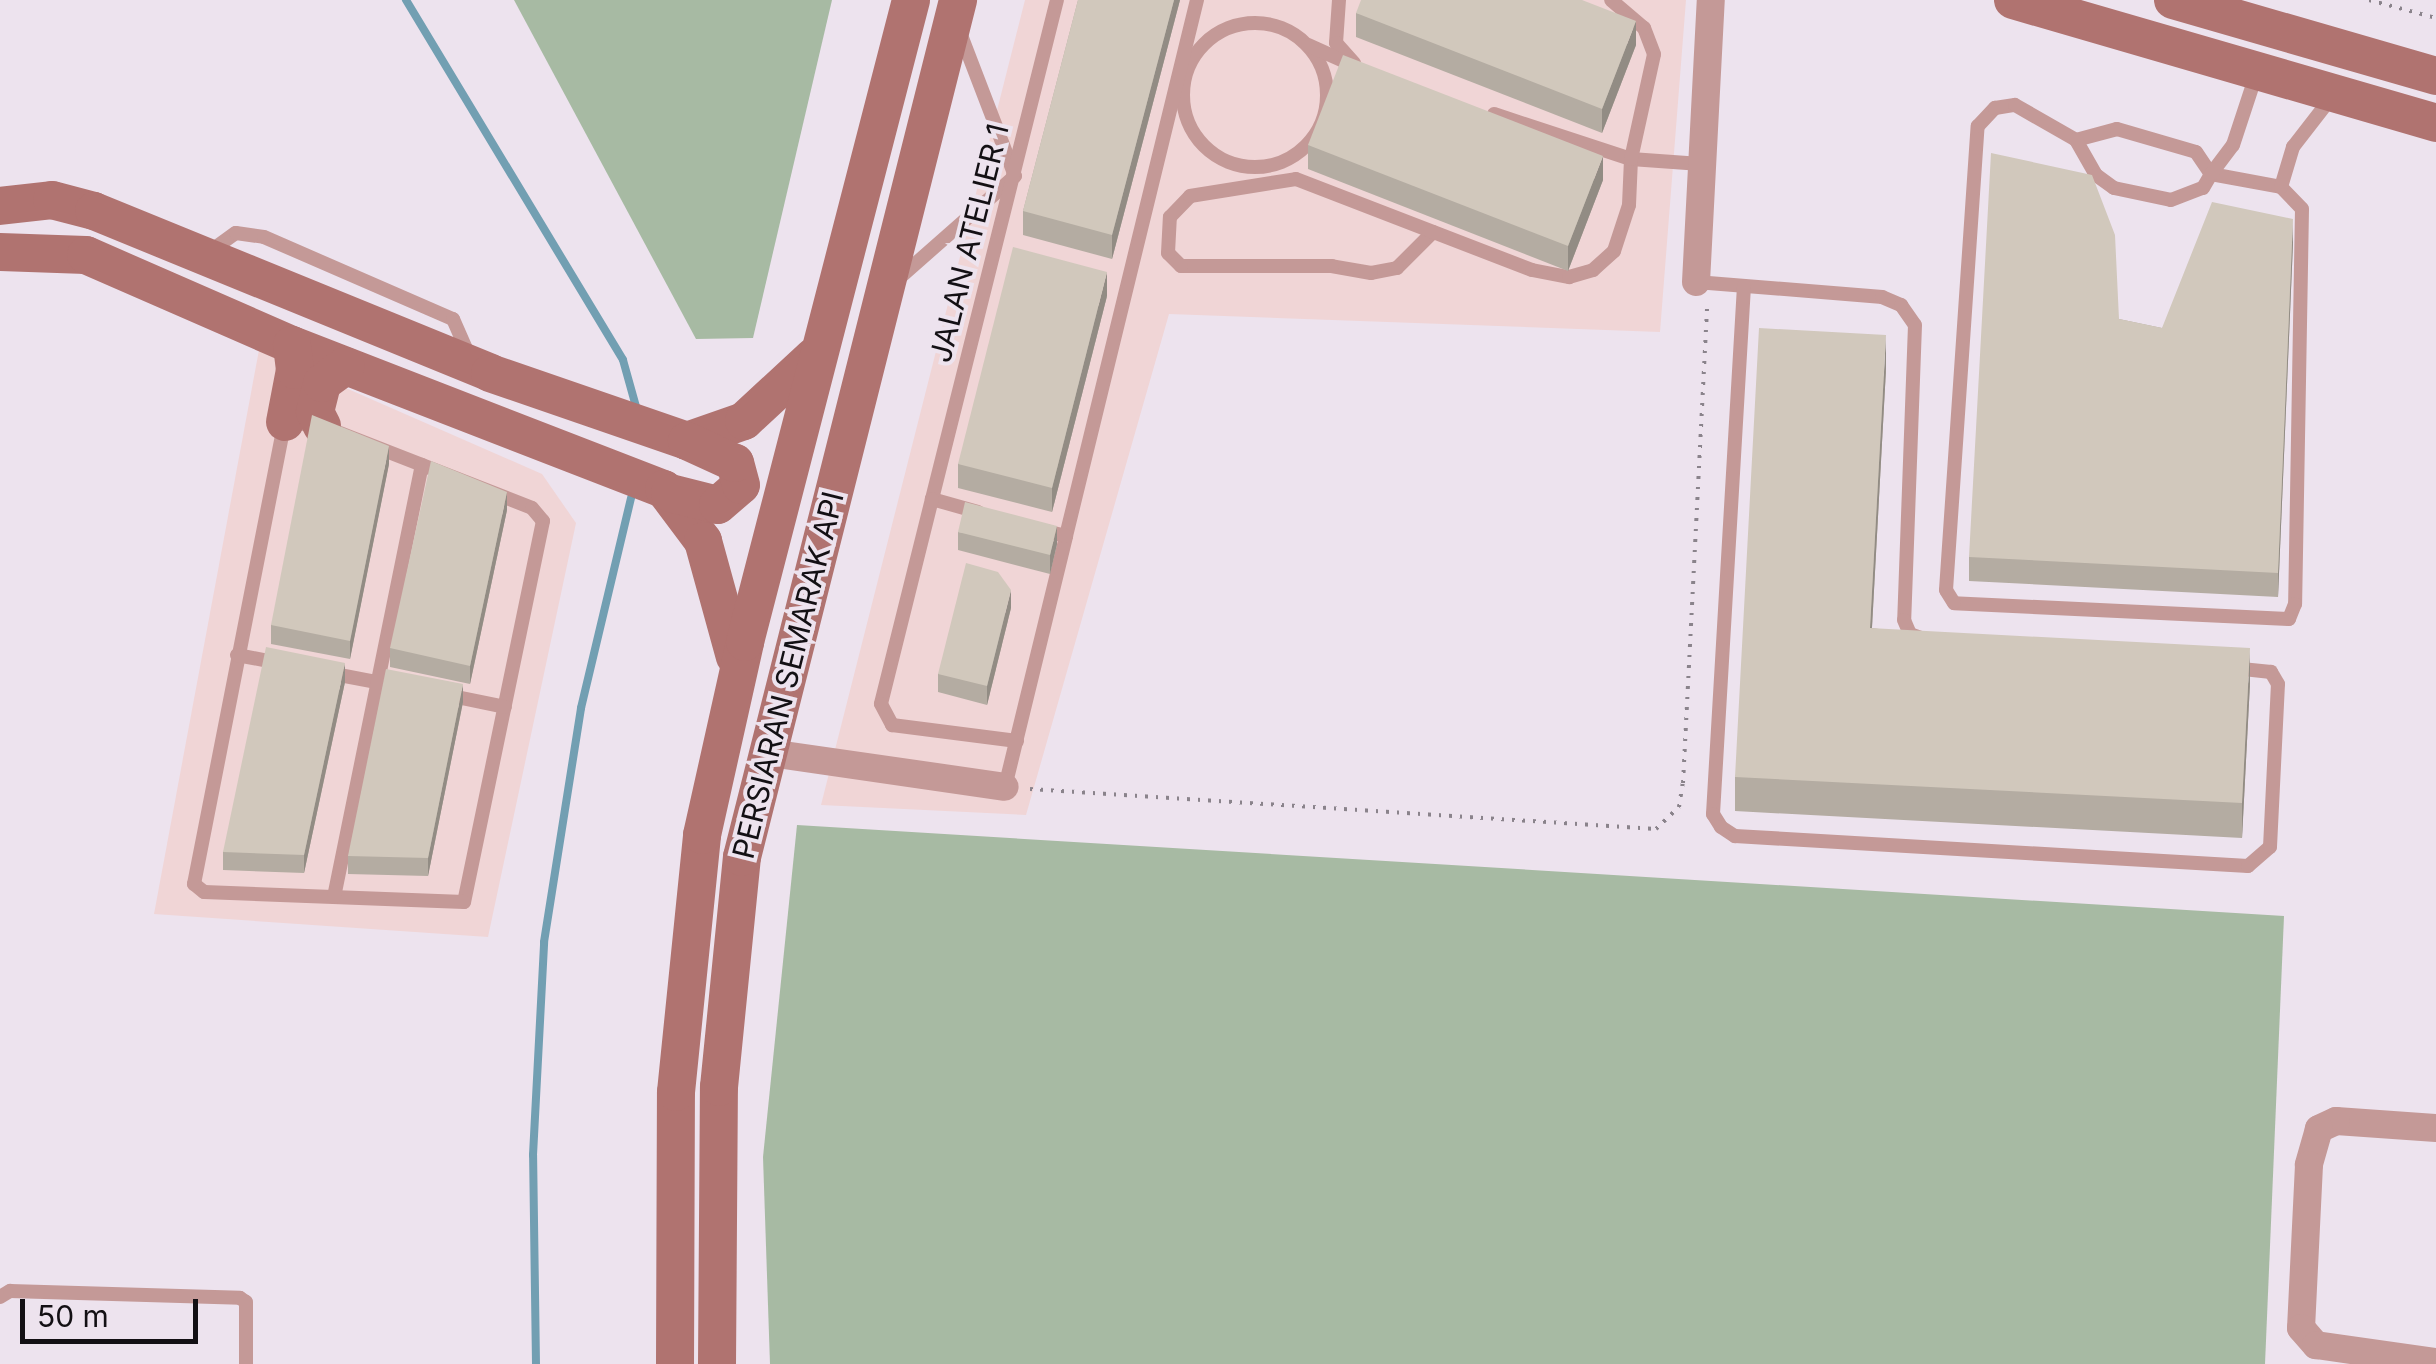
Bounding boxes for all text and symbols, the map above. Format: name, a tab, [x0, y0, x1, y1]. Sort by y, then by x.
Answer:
street label: JALAN ATELIER 1	[922, 120, 1016, 366]
street label: PERSIARAN SEMARAK API	[725, 488, 851, 862]
scale bar	[25, 1279, 202, 1341]
text: 50 m	[37, 1298, 109, 1334]

